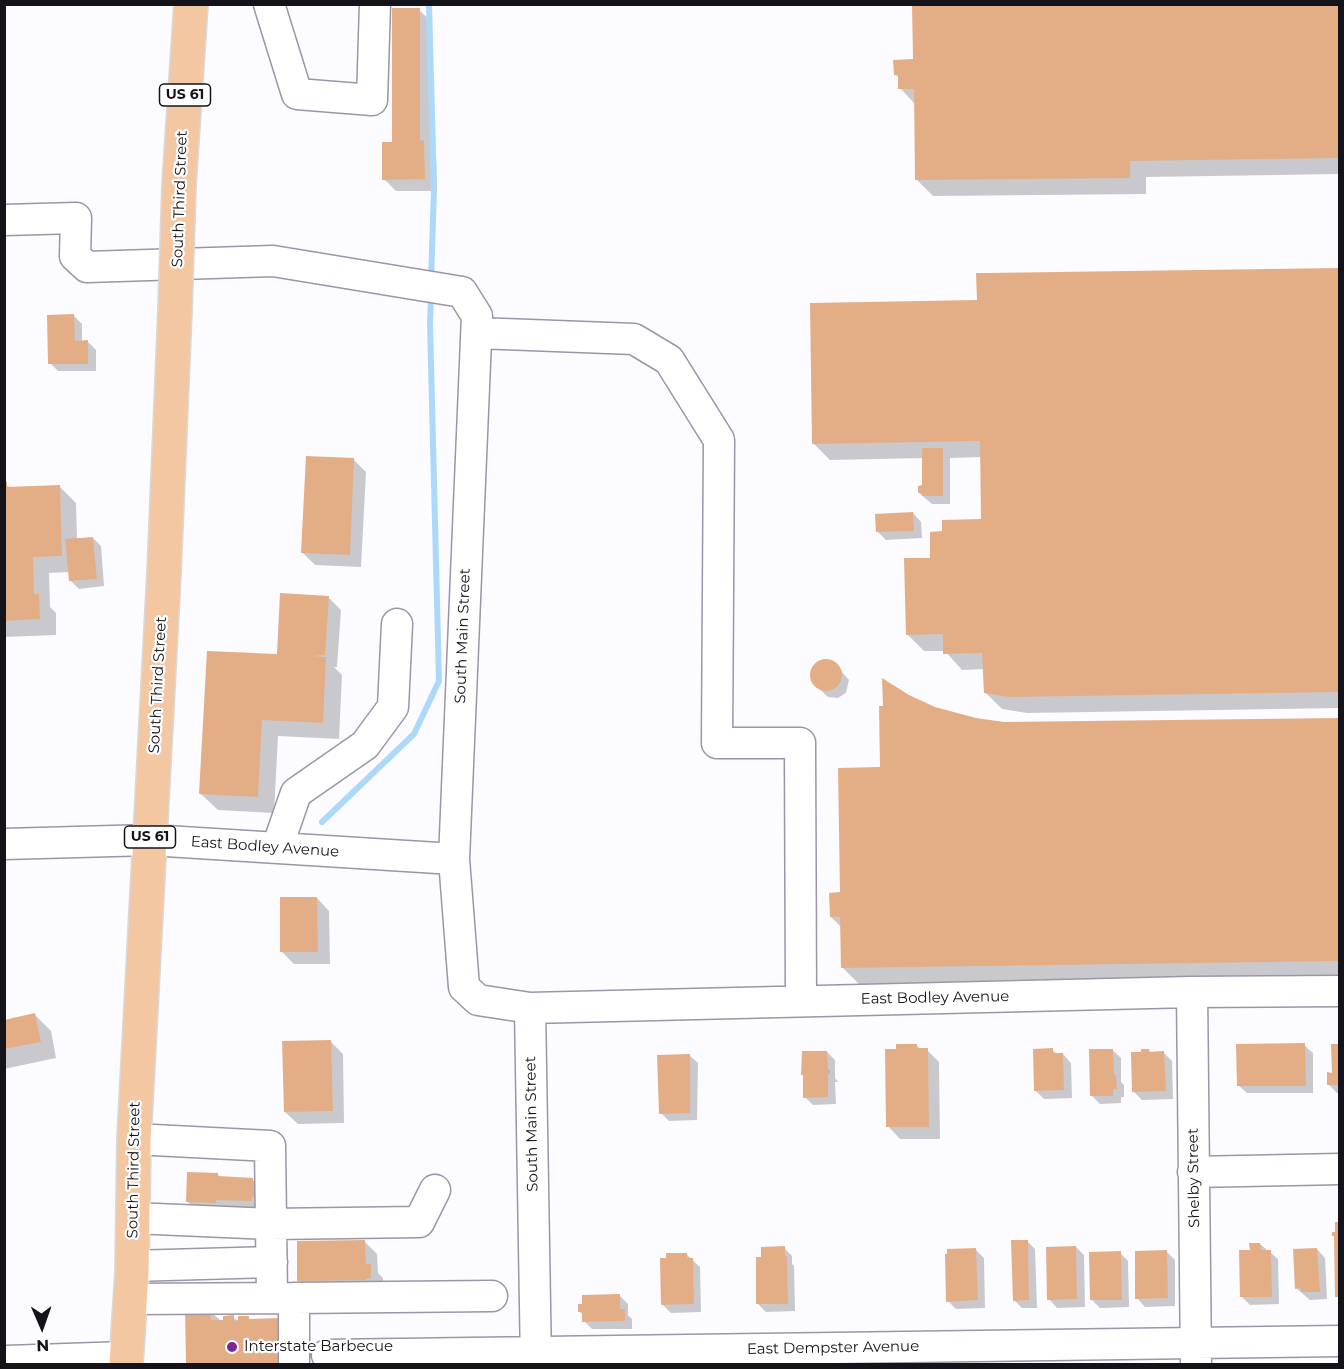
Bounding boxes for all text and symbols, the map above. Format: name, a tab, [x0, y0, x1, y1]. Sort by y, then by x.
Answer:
road number: US 61	[160, 84, 210, 106]
street label: South Third Street	[169, 130, 191, 268]
street label: South Main Street	[452, 568, 474, 704]
street label: South Third Street	[145, 616, 171, 754]
road number: US 61	[124, 826, 176, 848]
street label: East Bodley Avenue	[190, 833, 340, 861]
street label: East Bodley Avenue	[861, 988, 1009, 1008]
street label: South Main Street	[522, 1056, 542, 1192]
street label: South Third Street	[124, 1101, 144, 1239]
street label: Shelby Street	[1184, 1128, 1204, 1228]
north arrow	[12, 1297, 72, 1357]
text: N	[36, 1336, 49, 1355]
street label: East Dempster Avenue	[747, 1337, 919, 1359]
place label: Interstate Barbecue	[244, 1338, 393, 1356]
marker: Interstate Barbecue	[225, 1340, 239, 1354]

